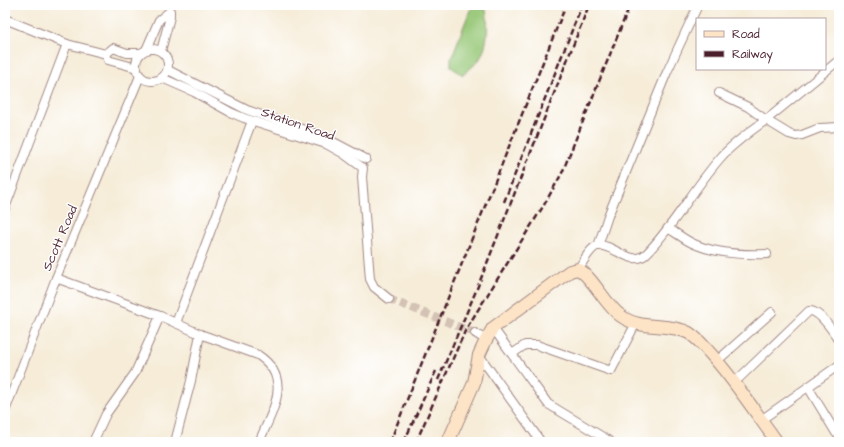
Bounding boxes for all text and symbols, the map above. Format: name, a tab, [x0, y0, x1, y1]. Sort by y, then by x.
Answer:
legend	[696, 18, 826, 70]
text: Road	[732, 26, 760, 43]
text: Railway	[732, 46, 773, 64]
street label: Station Road	[259, 103, 337, 145]
street label: Scott Road	[38, 202, 82, 273]

